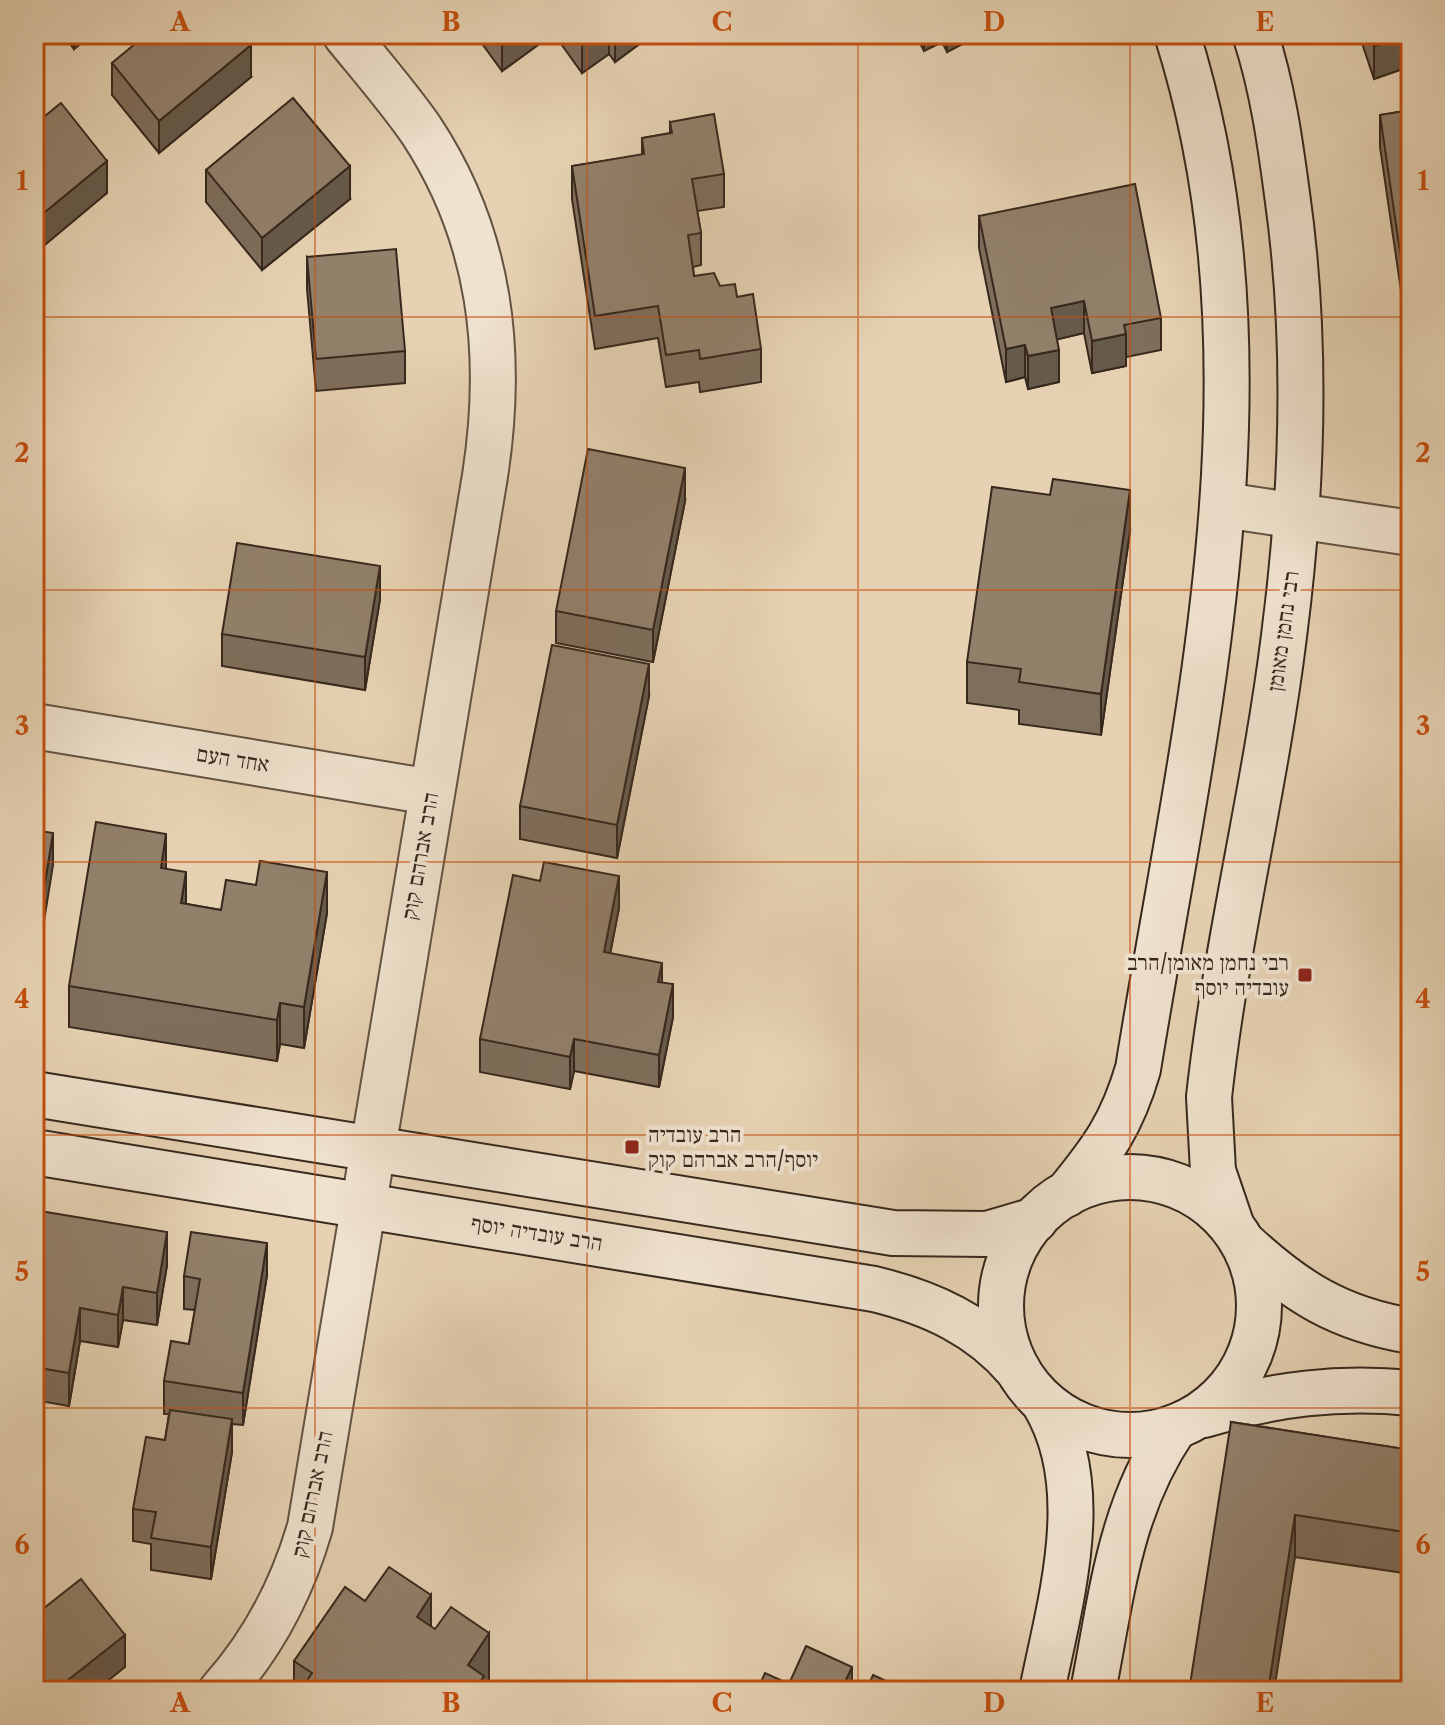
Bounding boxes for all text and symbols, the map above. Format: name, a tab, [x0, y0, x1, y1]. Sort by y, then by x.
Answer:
text: A	[169, 6, 191, 38]
text: B	[441, 6, 461, 38]
text: C	[712, 6, 732, 38]
text: D	[983, 6, 1005, 38]
text: E	[1256, 6, 1274, 38]
text: 1	[16, 165, 28, 197]
text: 1	[1417, 165, 1429, 197]
text: 2	[14, 437, 30, 469]
text: 2	[1415, 437, 1431, 469]
street label: רבי נחמן מאומן	[1261, 569, 1305, 693]
text: 3	[15, 710, 29, 742]
text: 3	[1416, 710, 1430, 742]
street label: אחד העם	[195, 740, 271, 778]
street label: הרב אברהם קוק	[396, 790, 444, 922]
place label: רבי נחמן מאומן/הרב עובדיה יוסף	[1127, 949, 1289, 1001]
marker: רבי נחמן מאומן/הרב עובדיה יוסף	[1296, 966, 1314, 984]
text: 4	[14, 983, 30, 1015]
text: 4	[1415, 983, 1431, 1015]
place label: הרב עובדיה יוסף/הרב אברהם קוק	[648, 1121, 818, 1173]
marker: הרב עובדיה יוסף/הרב אברהם קוק	[623, 1138, 641, 1156]
street label: הרב עובדיה יוסף	[469, 1209, 605, 1257]
text: 5	[15, 1256, 29, 1288]
text: 5	[1416, 1256, 1430, 1288]
street label: הרב אברהם קוק	[285, 1428, 339, 1560]
text: 6	[14, 1529, 30, 1561]
text: 6	[1415, 1529, 1431, 1561]
text: A	[169, 1687, 191, 1719]
text: B	[441, 1687, 461, 1719]
text: C	[712, 1687, 732, 1719]
text: D	[983, 1687, 1005, 1719]
text: E	[1256, 1687, 1274, 1719]

